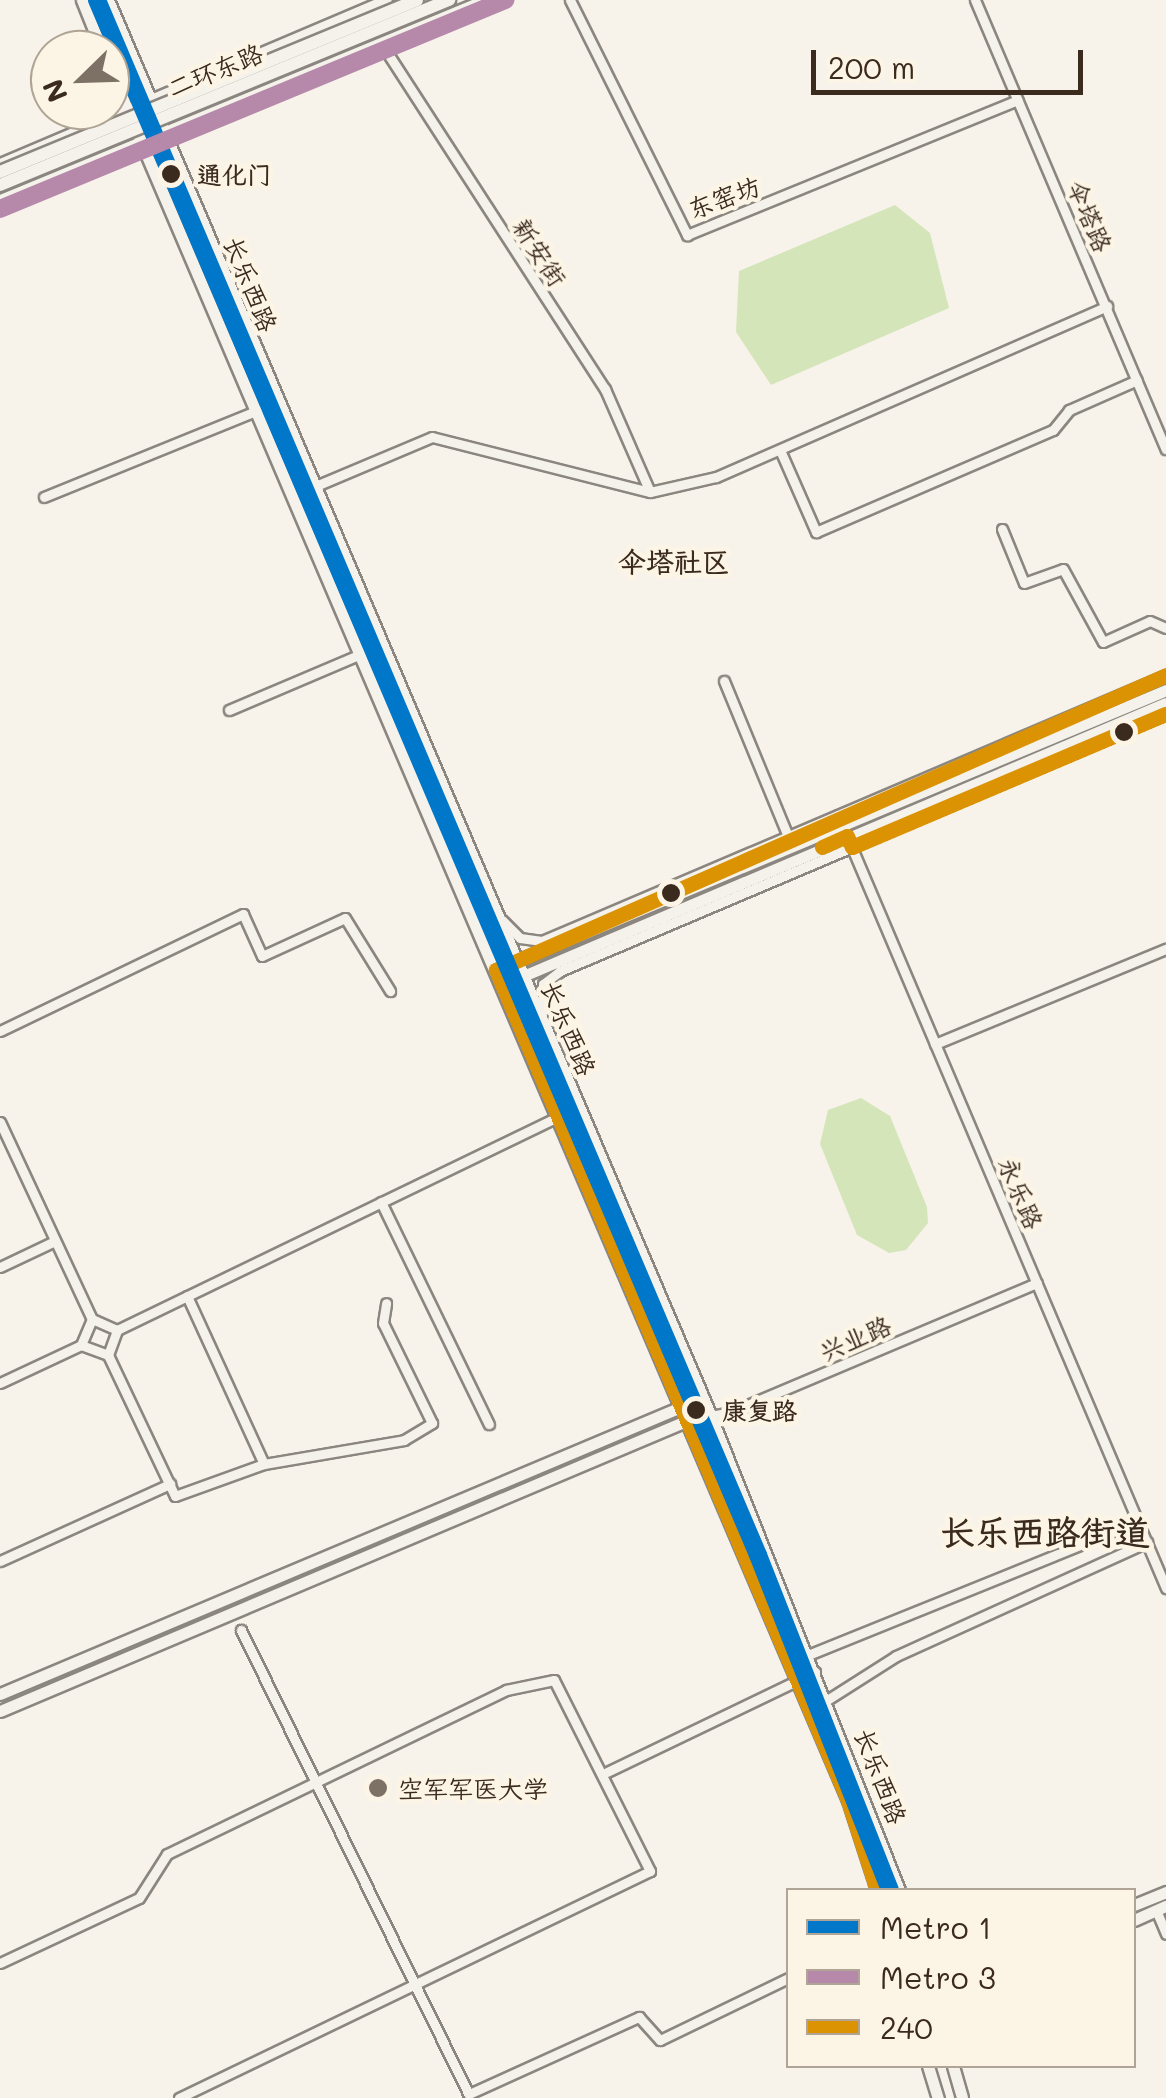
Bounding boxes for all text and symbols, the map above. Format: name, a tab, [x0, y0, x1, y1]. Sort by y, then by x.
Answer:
north arrow	[30, 30, 130, 130]
scale bar	[816, 30, 1088, 92]
street label: 二环东路	[163, 37, 267, 103]
text: 200 m	[828, 47, 915, 87]
text: N	[34, 74, 75, 108]
marker: 通化门	[154, 157, 188, 191]
place label: 通化门	[197, 159, 272, 189]
street label: 东窑坊	[684, 170, 764, 224]
street label: 伞塔路	[1062, 176, 1118, 256]
street label: 新安街	[507, 212, 573, 292]
street label: 长乐西路	[218, 232, 284, 336]
district label: 伞塔社区	[618, 544, 730, 578]
unlabelled marker	[1114, 722, 1134, 742]
unlabelled marker	[661, 883, 681, 903]
street label: 长乐西路	[536, 976, 602, 1080]
street label: 永乐路	[993, 1153, 1049, 1233]
street label: 兴业路	[815, 1310, 895, 1366]
marker: 康复路	[679, 1393, 713, 1427]
place label: 康复路	[722, 1395, 797, 1425]
district label: 长乐西路街道	[940, 1510, 1150, 1552]
street label: 长乐西路	[849, 1724, 913, 1828]
place label: 空军军医大学	[398, 1773, 548, 1803]
marker: 空军军医大学	[367, 1777, 389, 1799]
legend	[786, 1888, 1136, 2068]
text: Metro 1	[880, 1907, 992, 1947]
text: Metro 3	[880, 1957, 996, 1997]
text: 240	[880, 2007, 933, 2047]

